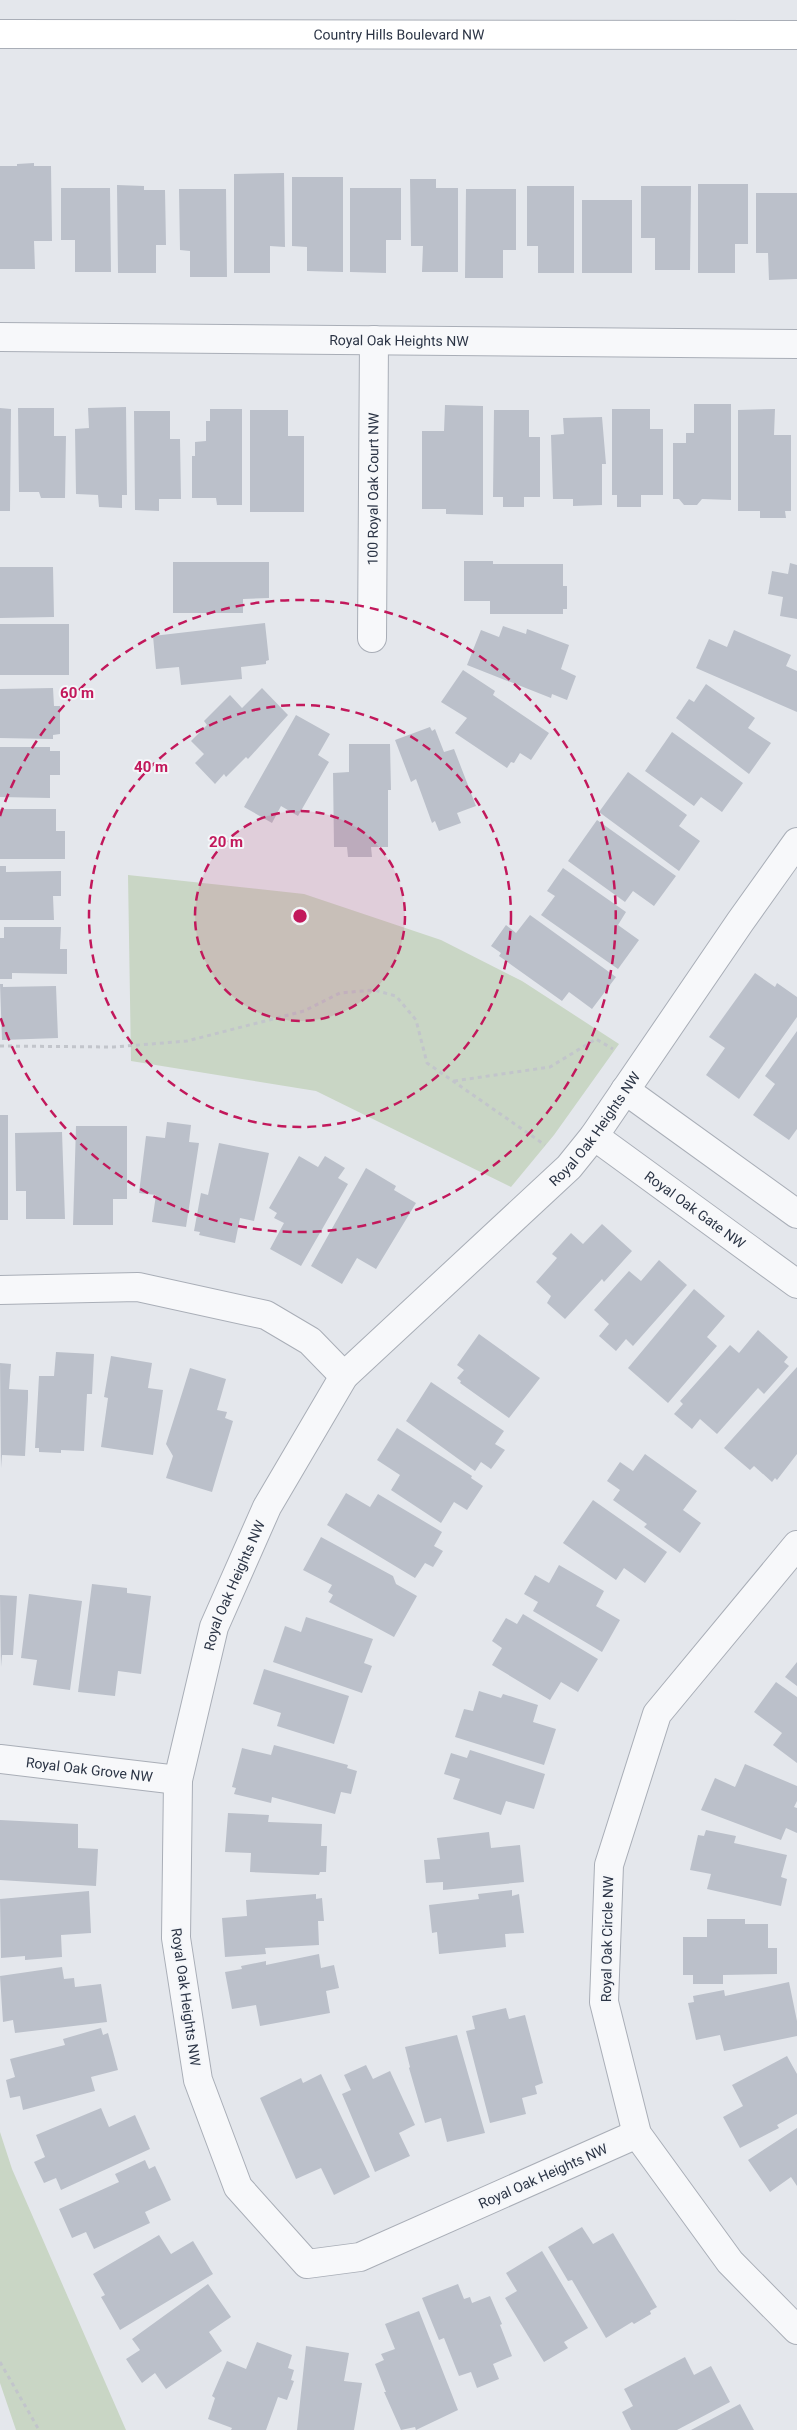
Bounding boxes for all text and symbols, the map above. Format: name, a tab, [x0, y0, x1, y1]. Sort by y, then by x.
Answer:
street label: Country Hills Boulevard NW	[313, 26, 485, 43]
street label: Royal Oak Heights NW	[329, 332, 469, 349]
street label: 100 Royal Oak Court NW	[364, 412, 382, 566]
text: 60 m	[60, 684, 94, 702]
text: 40 m	[134, 758, 168, 776]
text: 20 m	[209, 833, 243, 851]
centre of rings	[291, 907, 309, 925]
street label: Royal Oak Heights NW	[546, 1068, 644, 1189]
street label: Royal Oak Gate NW	[642, 1168, 749, 1252]
street label: Royal Oak Heights NW	[201, 1517, 268, 1652]
street label: Royal Oak Grove NW	[25, 1754, 154, 1785]
street label: Royal Oak Circle NW	[598, 1875, 616, 2002]
street label: Royal Oak Heights NW	[168, 1927, 204, 2068]
street label: Royal Oak Heights NW	[476, 2140, 610, 2212]

